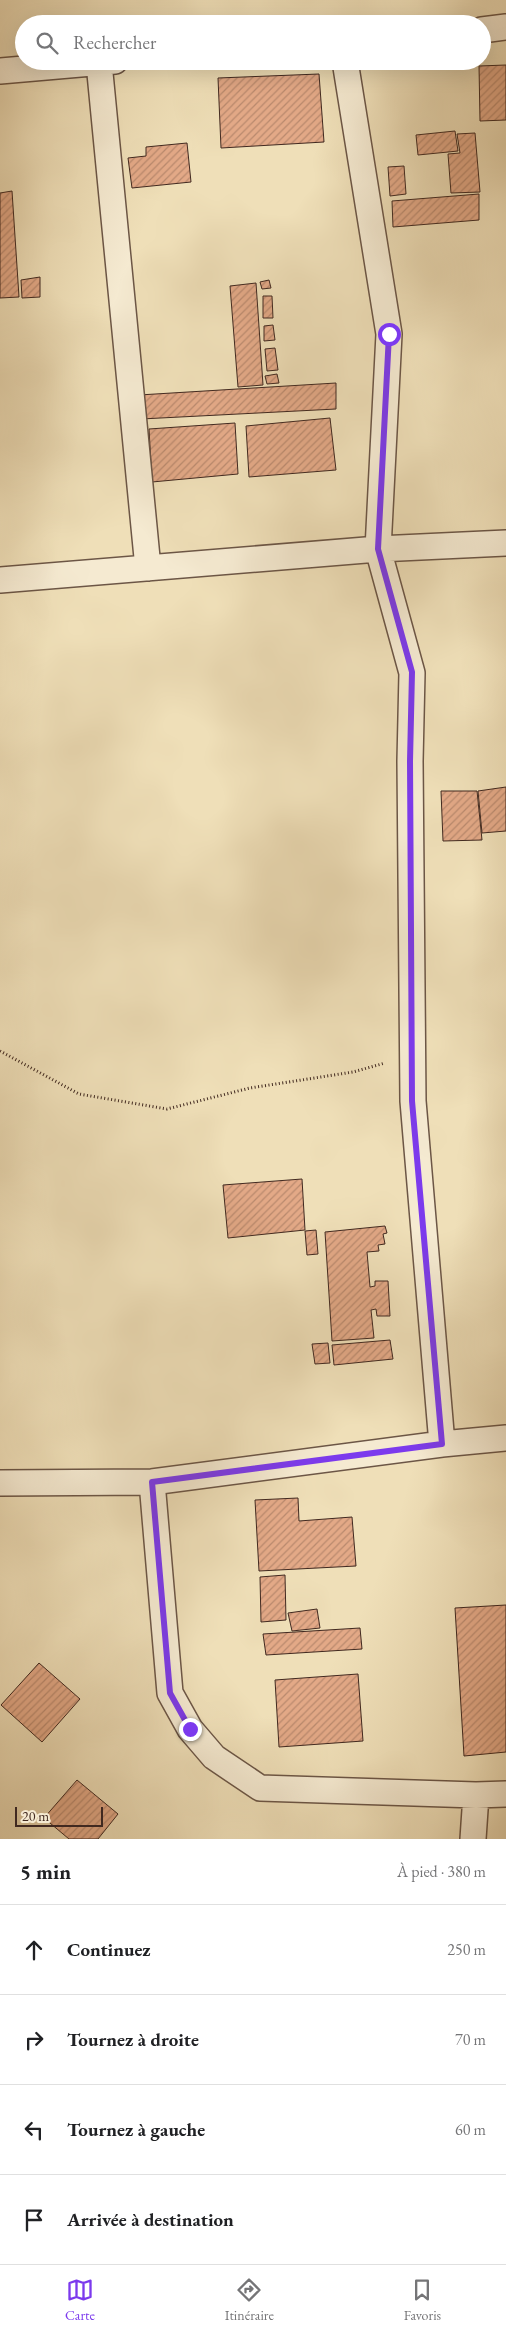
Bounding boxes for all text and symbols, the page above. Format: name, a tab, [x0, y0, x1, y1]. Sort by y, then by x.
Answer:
search box	[15, 15, 491, 70]
icon: search	[33, 29, 61, 57]
text: Rechercher	[73, 30, 156, 55]
route start	[378, 323, 401, 346]
route end	[179, 1718, 202, 1741]
scale bar	[15, 1804, 102, 1827]
text: 20 m	[22, 1807, 49, 1825]
text: 5 min	[20, 1858, 71, 1885]
text: À pied · 380 m	[397, 1861, 486, 1882]
icon: ahead	[20, 1936, 48, 1964]
text: Continuez	[67, 1937, 151, 1962]
text: 250 m	[447, 1939, 486, 1960]
icon: right	[20, 2026, 48, 2054]
text: Tournez à droite	[67, 2027, 199, 2052]
text: 70 m	[455, 2029, 486, 2050]
icon: left	[20, 2116, 48, 2144]
text: Tournez à gauche	[67, 2117, 205, 2142]
text: 60 m	[455, 2119, 486, 2140]
icon: arrive	[20, 2206, 48, 2234]
text: Arrivée à destination	[67, 2207, 234, 2232]
tab: Carte	[65, 2276, 95, 2324]
tab: Itinéraire	[225, 2276, 274, 2324]
tab: Favoris	[404, 2276, 441, 2324]

